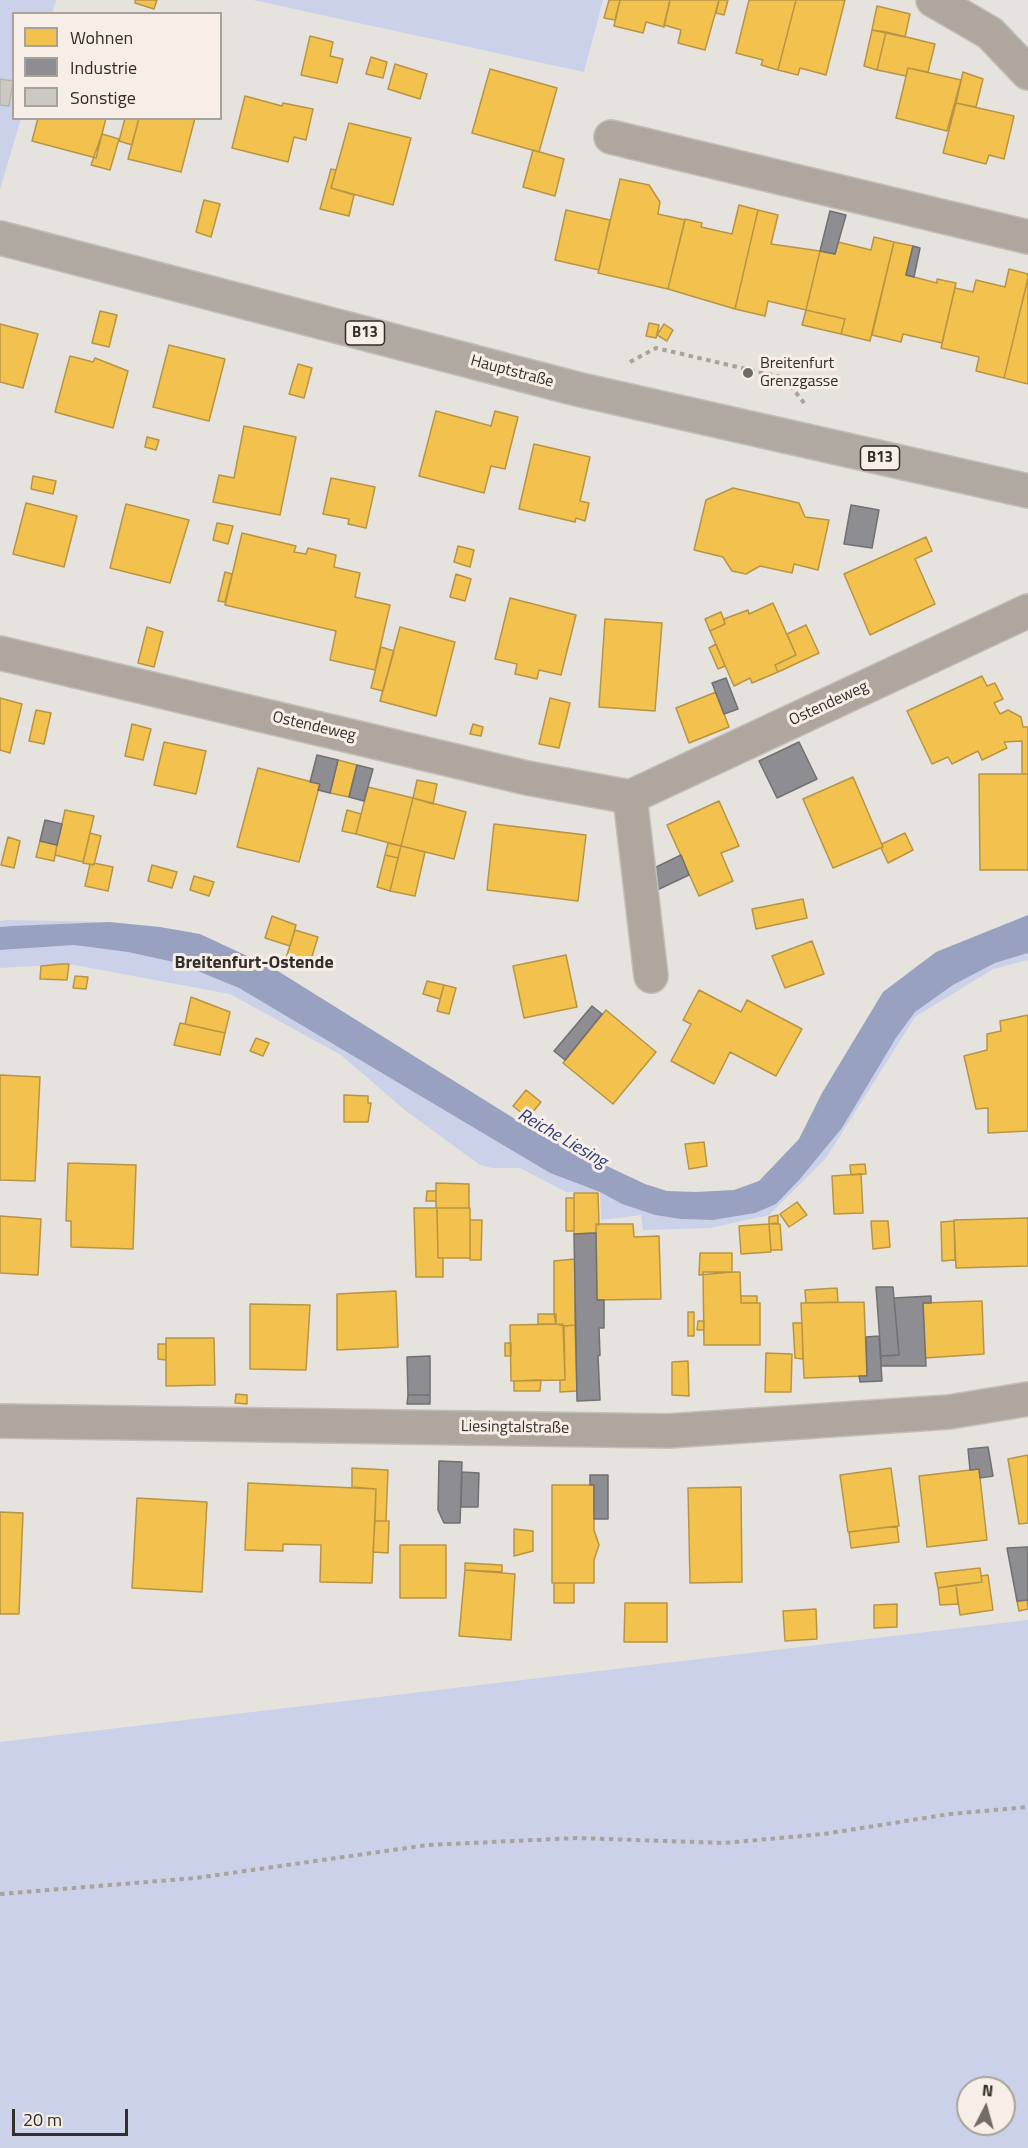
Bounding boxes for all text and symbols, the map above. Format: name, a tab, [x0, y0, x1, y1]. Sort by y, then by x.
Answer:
legend	[12, 12, 222, 120]
text: Wohnen	[70, 24, 133, 51]
text: Industrie	[70, 54, 137, 81]
text: Sonstige	[70, 84, 136, 111]
road number: B13	[346, 321, 385, 345]
street label: Hauptstraße	[468, 352, 556, 392]
place label: Breitenfurt Grenzgasse	[760, 354, 838, 392]
marker: Breitenfurt Grenzgasse	[741, 366, 755, 380]
road number: B13	[860, 446, 900, 470]
street label: Ostendeweg	[786, 677, 872, 731]
street label: Ostendeweg	[270, 708, 358, 746]
district label: Breitenfurt-Ostende	[174, 953, 334, 975]
water label: Reiche Liesing	[514, 1105, 610, 1173]
street label: Liesingtalstraße	[461, 1417, 569, 1439]
north arrow	[956, 2076, 1016, 2136]
text: N	[981, 2078, 994, 2103]
scale bar	[15, 2097, 130, 2135]
text: 20 m	[23, 2106, 62, 2133]

